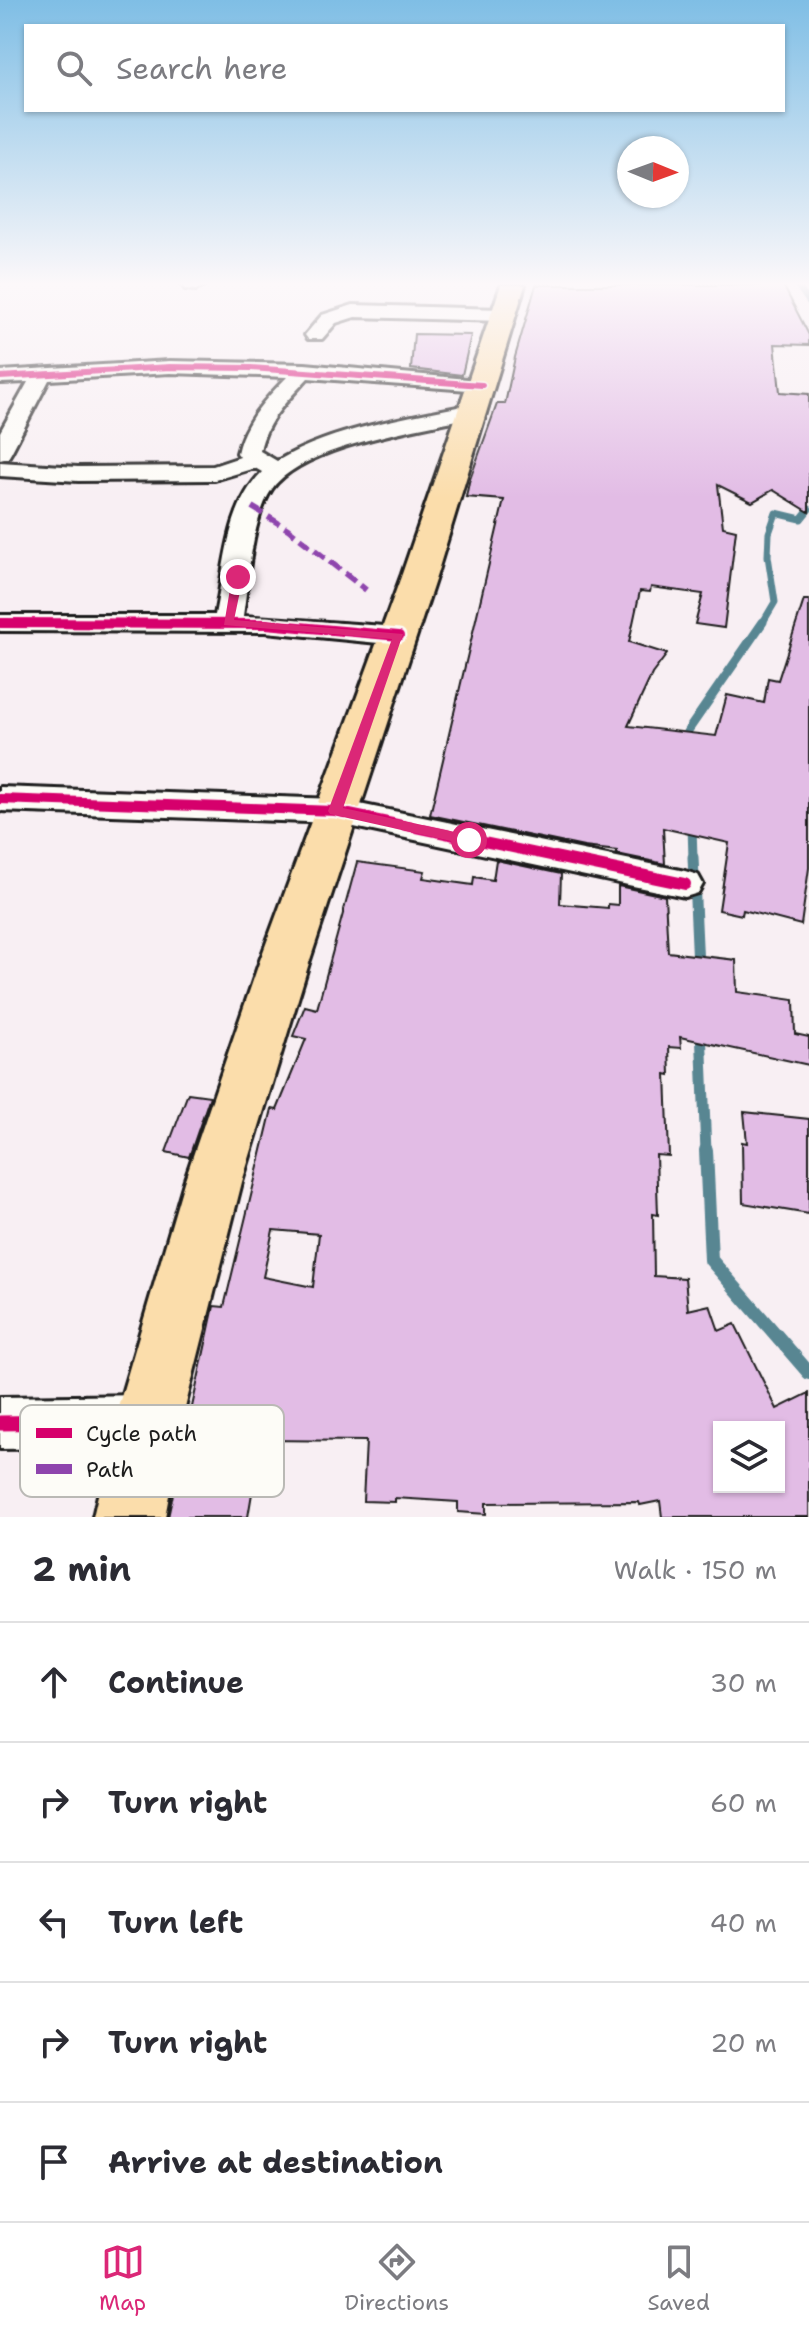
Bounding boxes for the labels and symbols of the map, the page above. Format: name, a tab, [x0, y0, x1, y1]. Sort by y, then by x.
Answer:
north arrow	[617, 136, 689, 208]
route end	[220, 559, 256, 595]
route start	[451, 822, 487, 858]
legend	[20, 1405, 284, 1497]
text: Cycle path	[86, 1419, 197, 1448]
text: Path	[86, 1455, 134, 1484]

